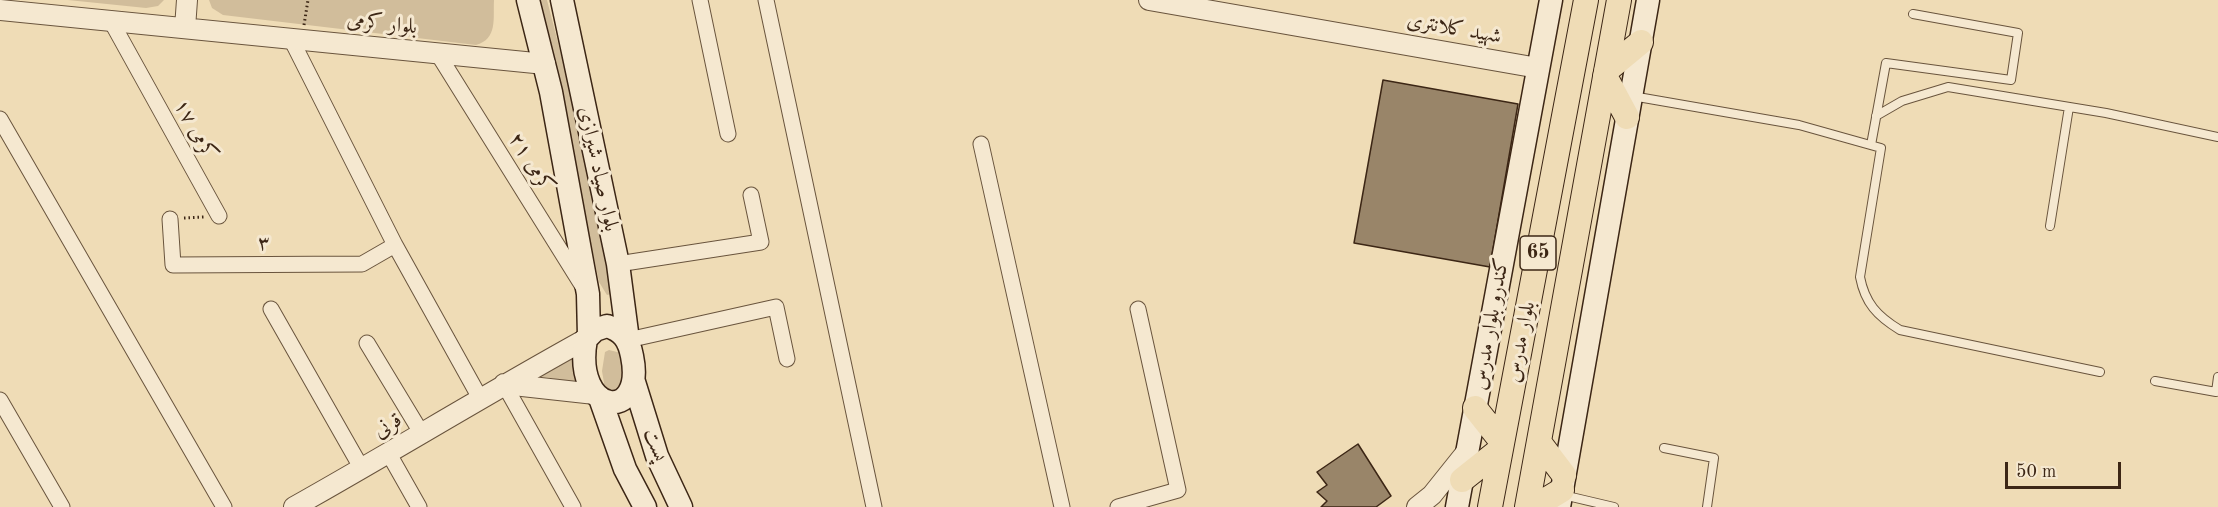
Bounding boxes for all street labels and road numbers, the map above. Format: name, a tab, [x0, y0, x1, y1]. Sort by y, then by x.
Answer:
street label: بلوار کرمی	[346, 8, 418, 40]
street label: شهید کلانتری	[1405, 8, 1503, 50]
street label: کرمی ۱۷	[168, 95, 222, 165]
street label: بلوار صیاد شیرازی	[572, 104, 624, 234]
street label: کرمی ۲۱	[503, 128, 559, 198]
street label: ۳	[258, 230, 270, 256]
road number: 65	[1520, 236, 1556, 270]
street label: کندرو بلوار مدرس	[1467, 256, 1515, 392]
street label: بلوار مدرس	[1501, 299, 1541, 385]
street label: قرنی	[369, 408, 407, 444]
street label: پست	[637, 425, 673, 465]

